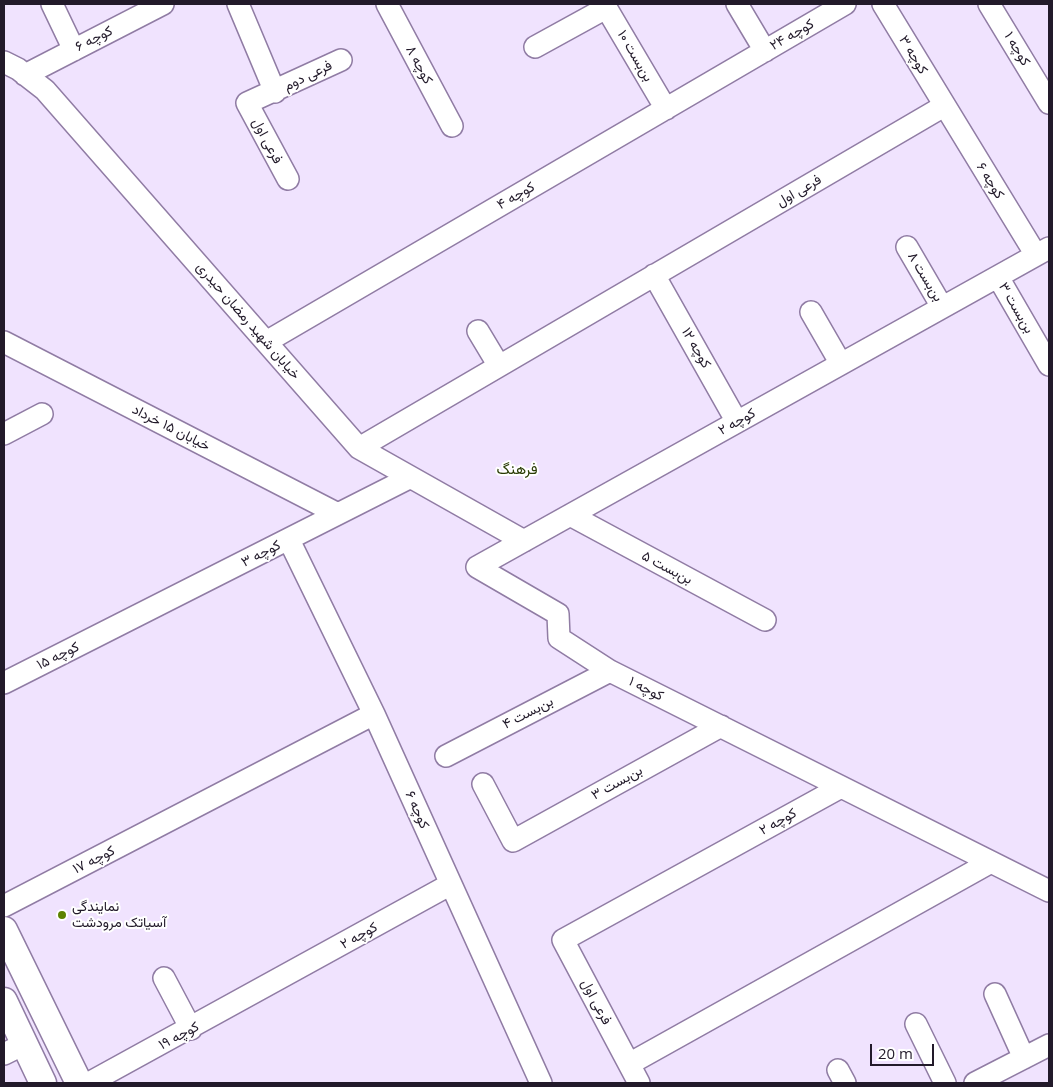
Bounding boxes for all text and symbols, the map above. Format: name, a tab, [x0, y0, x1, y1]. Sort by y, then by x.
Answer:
street label: کوچه ۲۴	[767, 16, 817, 54]
street label: کوچه ۶	[73, 23, 115, 55]
street label: بن‌بست ۱۰	[614, 27, 656, 85]
street label: کوچه ۱	[1000, 29, 1034, 69]
street label: کوچه ۳	[895, 33, 931, 77]
street label: کوچه ۸	[402, 43, 436, 87]
street label: فرعی دوم	[281, 57, 335, 95]
street label: فرعی اول	[248, 115, 286, 167]
street label: کوچه ۶	[972, 160, 1008, 202]
street label: فرعی اول	[774, 171, 824, 211]
street label: کوچه ۴	[494, 179, 538, 213]
street label: بن‌بست ۸	[904, 249, 946, 305]
street label: خیابان شهید رمضان حیدری	[193, 259, 303, 383]
street label: بن‌بست ۳	[995, 280, 1037, 336]
street label: کوچه ۱۲	[678, 325, 714, 371]
street label: خیابان ۱۵ خرداد	[129, 401, 213, 455]
street label: کوچه ۲	[715, 405, 759, 439]
district label: فرهنگ	[496, 461, 538, 479]
street label: کوچه ۳	[239, 537, 283, 571]
street label: بن‌بست ۵	[639, 548, 695, 588]
street label: کوچه ۱۵	[34, 639, 82, 673]
street label: کوچه ۱	[626, 673, 666, 705]
street label: بن‌بست ۴	[500, 693, 556, 733]
street label: بن‌بست ۳	[588, 762, 646, 804]
street label: کوچه ۶	[401, 789, 433, 831]
street label: کوچه ۲	[756, 805, 800, 839]
street label: کوچه ۱۷	[70, 842, 118, 878]
place label: نمایندگی آسیاتک مرودشت	[72, 899, 166, 932]
marker: نمایندگی آسیاتک مرودشت	[56, 909, 68, 921]
street label: کوچه ۲	[337, 919, 381, 953]
street label: فرعی اول	[577, 976, 615, 1028]
street label: کوچه ۱۹	[156, 1018, 202, 1054]
scale bar	[873, 1034, 937, 1066]
text: 20 m	[878, 1043, 913, 1063]

